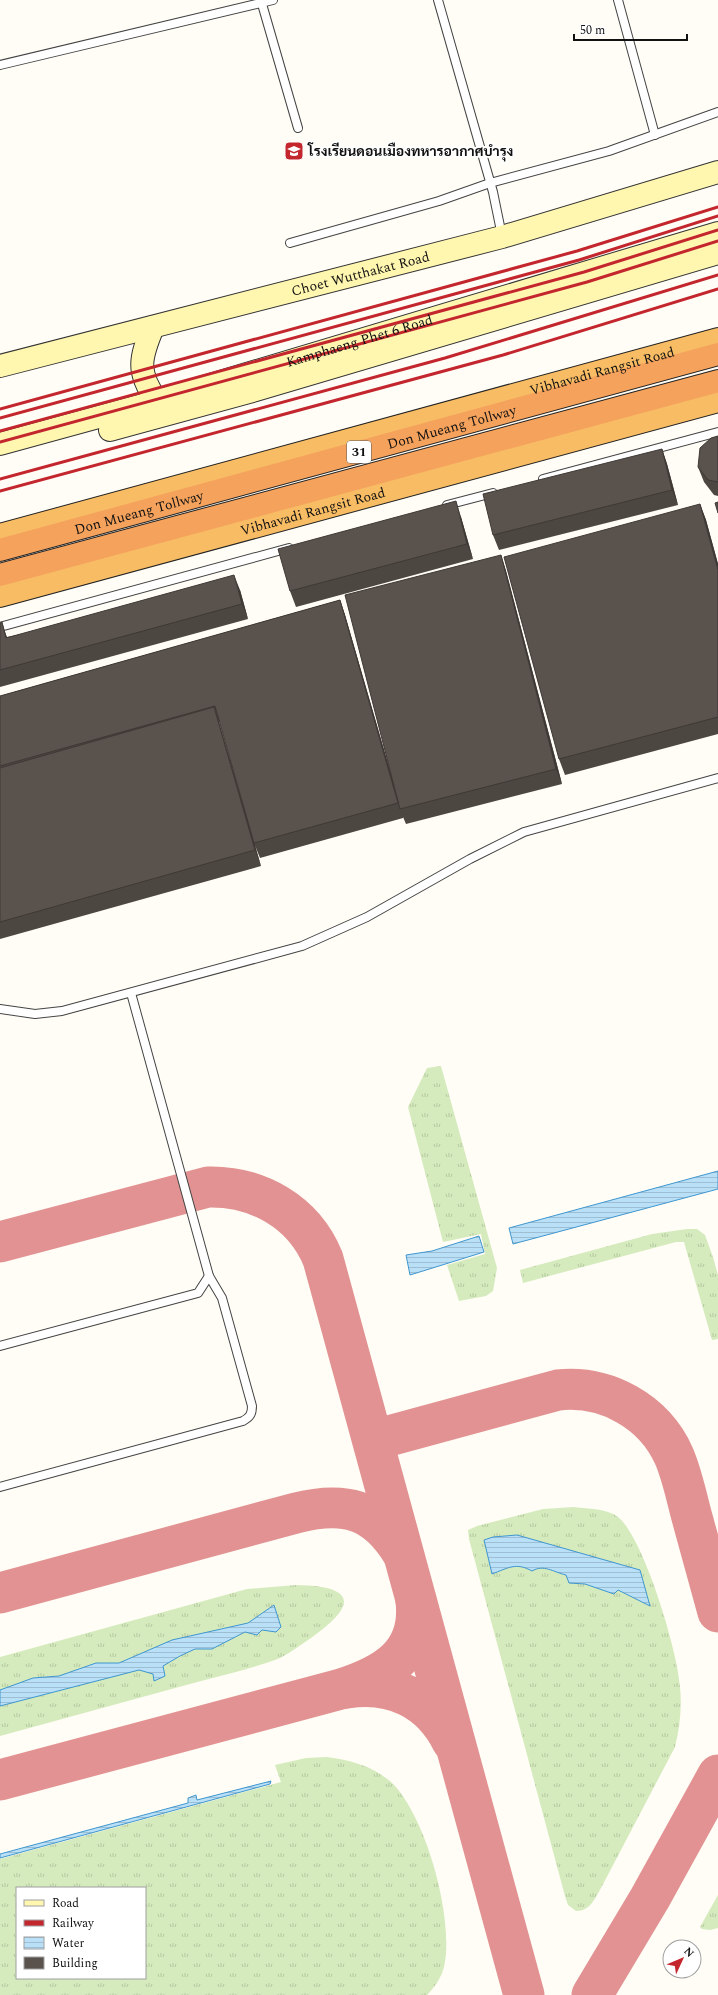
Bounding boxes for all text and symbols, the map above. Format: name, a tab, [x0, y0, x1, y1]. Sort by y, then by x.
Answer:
scale bar	[574, 16, 687, 42]
text: 50 m	[580, 21, 605, 40]
school or university icon: โรงเรียนดอนเมืองทหารอากาศบำรุง	[283, 140, 305, 162]
place label: โรงเรียนดอนเมืองทหารอากาศบำรุง	[307, 141, 513, 162]
street label: Choet Wutthakat Road	[289, 246, 432, 301]
street label: Kamphaeng Phet 6 Road	[283, 308, 435, 372]
street label: Vibhavadi Rangsit Road	[527, 341, 677, 400]
street label: Don Mueang Tollway	[385, 399, 520, 454]
road number: 31	[347, 441, 371, 463]
street label: Vibhavadi Rangsit Road	[238, 481, 388, 541]
street label: Don Mueang Tollway	[72, 484, 207, 540]
legend	[16, 1887, 146, 1979]
text: Road	[52, 1894, 79, 1913]
text: Railway	[52, 1914, 95, 1933]
text: Water	[52, 1934, 84, 1953]
north arrow	[662, 1939, 702, 1979]
text: N	[680, 1943, 698, 1962]
text: Building	[52, 1954, 98, 1973]

